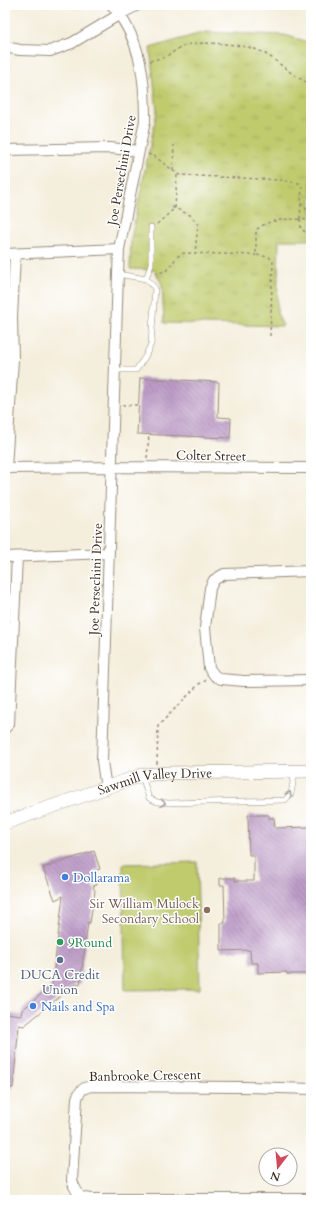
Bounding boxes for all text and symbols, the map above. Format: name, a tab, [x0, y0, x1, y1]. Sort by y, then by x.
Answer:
street label: Joe Persechini Drive	[103, 113, 141, 229]
street label: Colter Street	[176, 446, 246, 466]
street label: Joe Persechini Drive	[85, 523, 107, 637]
street label: Sawmill Valley Drive	[95, 764, 212, 800]
one-way arrow	[285, 791, 292, 798]
one-way arrow	[160, 798, 166, 807]
place label: Dollarama	[73, 869, 130, 887]
marker: Dollarama	[60, 872, 70, 882]
place label: Sir William Mulock Secondary School	[90, 895, 200, 928]
marker: Sir William Mulock Secondary School	[202, 905, 212, 915]
place label: 9Round	[68, 934, 112, 952]
marker: 9Round	[55, 937, 65, 947]
marker: DUCA Credit Union	[55, 955, 65, 965]
place label: DUCA Credit Union	[20, 966, 100, 999]
place label: Nails and Spa	[41, 998, 115, 1016]
marker: Nails and Spa	[28, 1001, 38, 1011]
street label: Banbrooke Crescent	[89, 1066, 201, 1086]
north arrow	[258, 1147, 298, 1187]
text: N	[268, 1167, 282, 1185]

